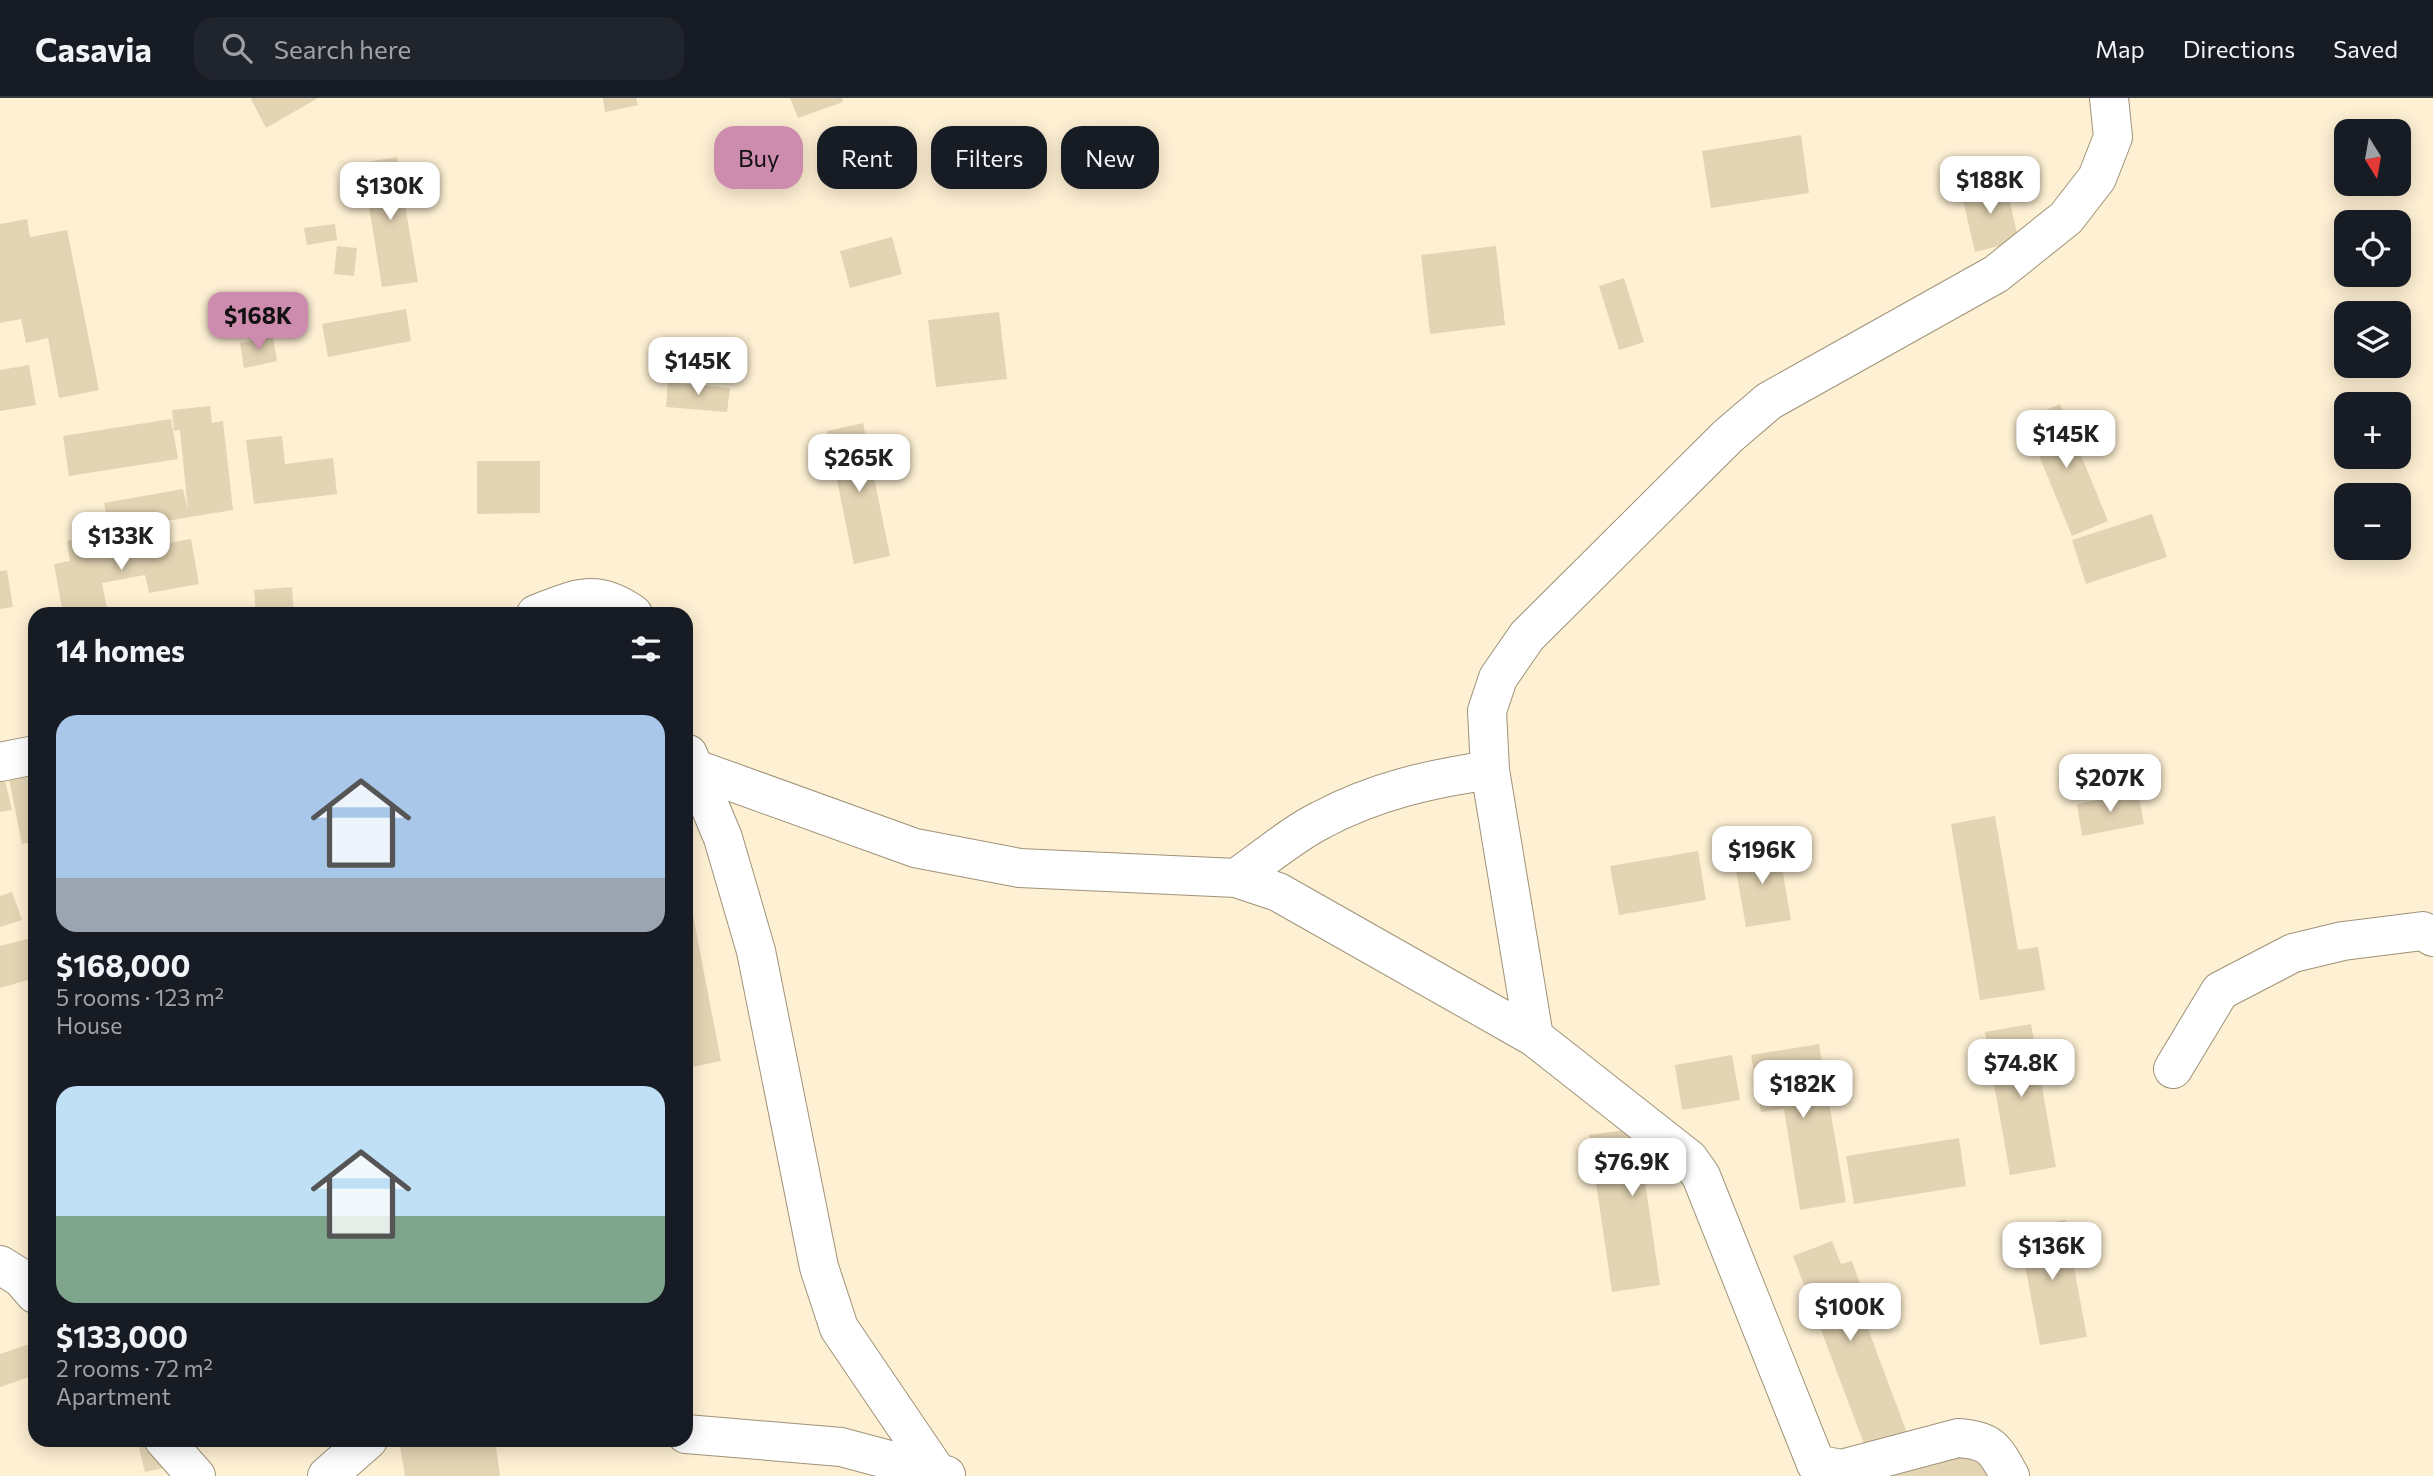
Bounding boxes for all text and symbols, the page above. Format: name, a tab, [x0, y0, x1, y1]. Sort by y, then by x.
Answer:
search box	[194, 17, 684, 80]
text: Casavia	[35, 28, 152, 69]
icon: search	[218, 29, 256, 67]
text: Search here	[274, 33, 411, 64]
text: Map	[2095, 34, 2145, 63]
text: Directions	[2183, 34, 2295, 63]
text: Saved	[2333, 34, 2398, 63]
north arrow	[2334, 119, 2412, 196]
map controls	[2334, 119, 2411, 560]
chip: Buy	[714, 126, 803, 189]
chip: Rent	[817, 126, 917, 189]
chip: Filters	[931, 126, 1047, 189]
chip: New	[1061, 126, 1159, 189]
pin: $188K	[1941, 156, 2039, 216]
pin: $130K	[341, 162, 439, 222]
text: $188K	[1956, 165, 2024, 193]
text: $130K	[356, 171, 424, 199]
button: locate	[2334, 210, 2411, 287]
pin: $168K	[209, 292, 307, 352]
text: $168K	[224, 301, 292, 329]
button: layers	[2334, 301, 2411, 378]
pin: $145K	[649, 338, 747, 397]
text: $145K	[664, 346, 732, 374]
button: +	[2334, 392, 2411, 469]
pin: $145K	[2017, 410, 2115, 470]
text: $145K	[2032, 419, 2100, 447]
pin: $265K	[810, 434, 908, 494]
text: $265K	[824, 443, 894, 471]
button: −	[2334, 483, 2411, 560]
pin: $133K	[72, 512, 170, 572]
text: $133K	[88, 521, 154, 549]
icon: filters	[627, 630, 665, 668]
text: 14 homes	[56, 631, 185, 668]
pin: $207K	[2061, 754, 2159, 814]
icon: home	[298, 760, 424, 886]
text: $207K	[2075, 763, 2145, 791]
pin: $196K	[1713, 826, 1811, 886]
text: $196K	[1728, 835, 1796, 863]
text: $168,000	[56, 946, 190, 983]
text: 5 rooms · 123 m²	[56, 983, 224, 1011]
text: House	[56, 1011, 122, 1039]
pin: $74.8K	[1964, 1040, 2078, 1099]
text: $74.8K	[1984, 1048, 2058, 1076]
pin: $182K	[1754, 1060, 1852, 1120]
text: $182K	[1770, 1069, 1836, 1097]
icon: home	[298, 1131, 424, 1257]
pin: $76.9K	[1575, 1138, 1689, 1198]
text: $76.9K	[1594, 1147, 1670, 1175]
pin: $136K	[2003, 1222, 2101, 1282]
text: $136K	[2018, 1231, 2086, 1259]
pin: $100K	[1801, 1284, 1899, 1343]
text: $100K	[1815, 1292, 1885, 1320]
text: $133,000	[56, 1317, 188, 1354]
text: 2 rooms · 72 m²	[56, 1354, 213, 1382]
text: Apartment	[56, 1382, 171, 1410]

